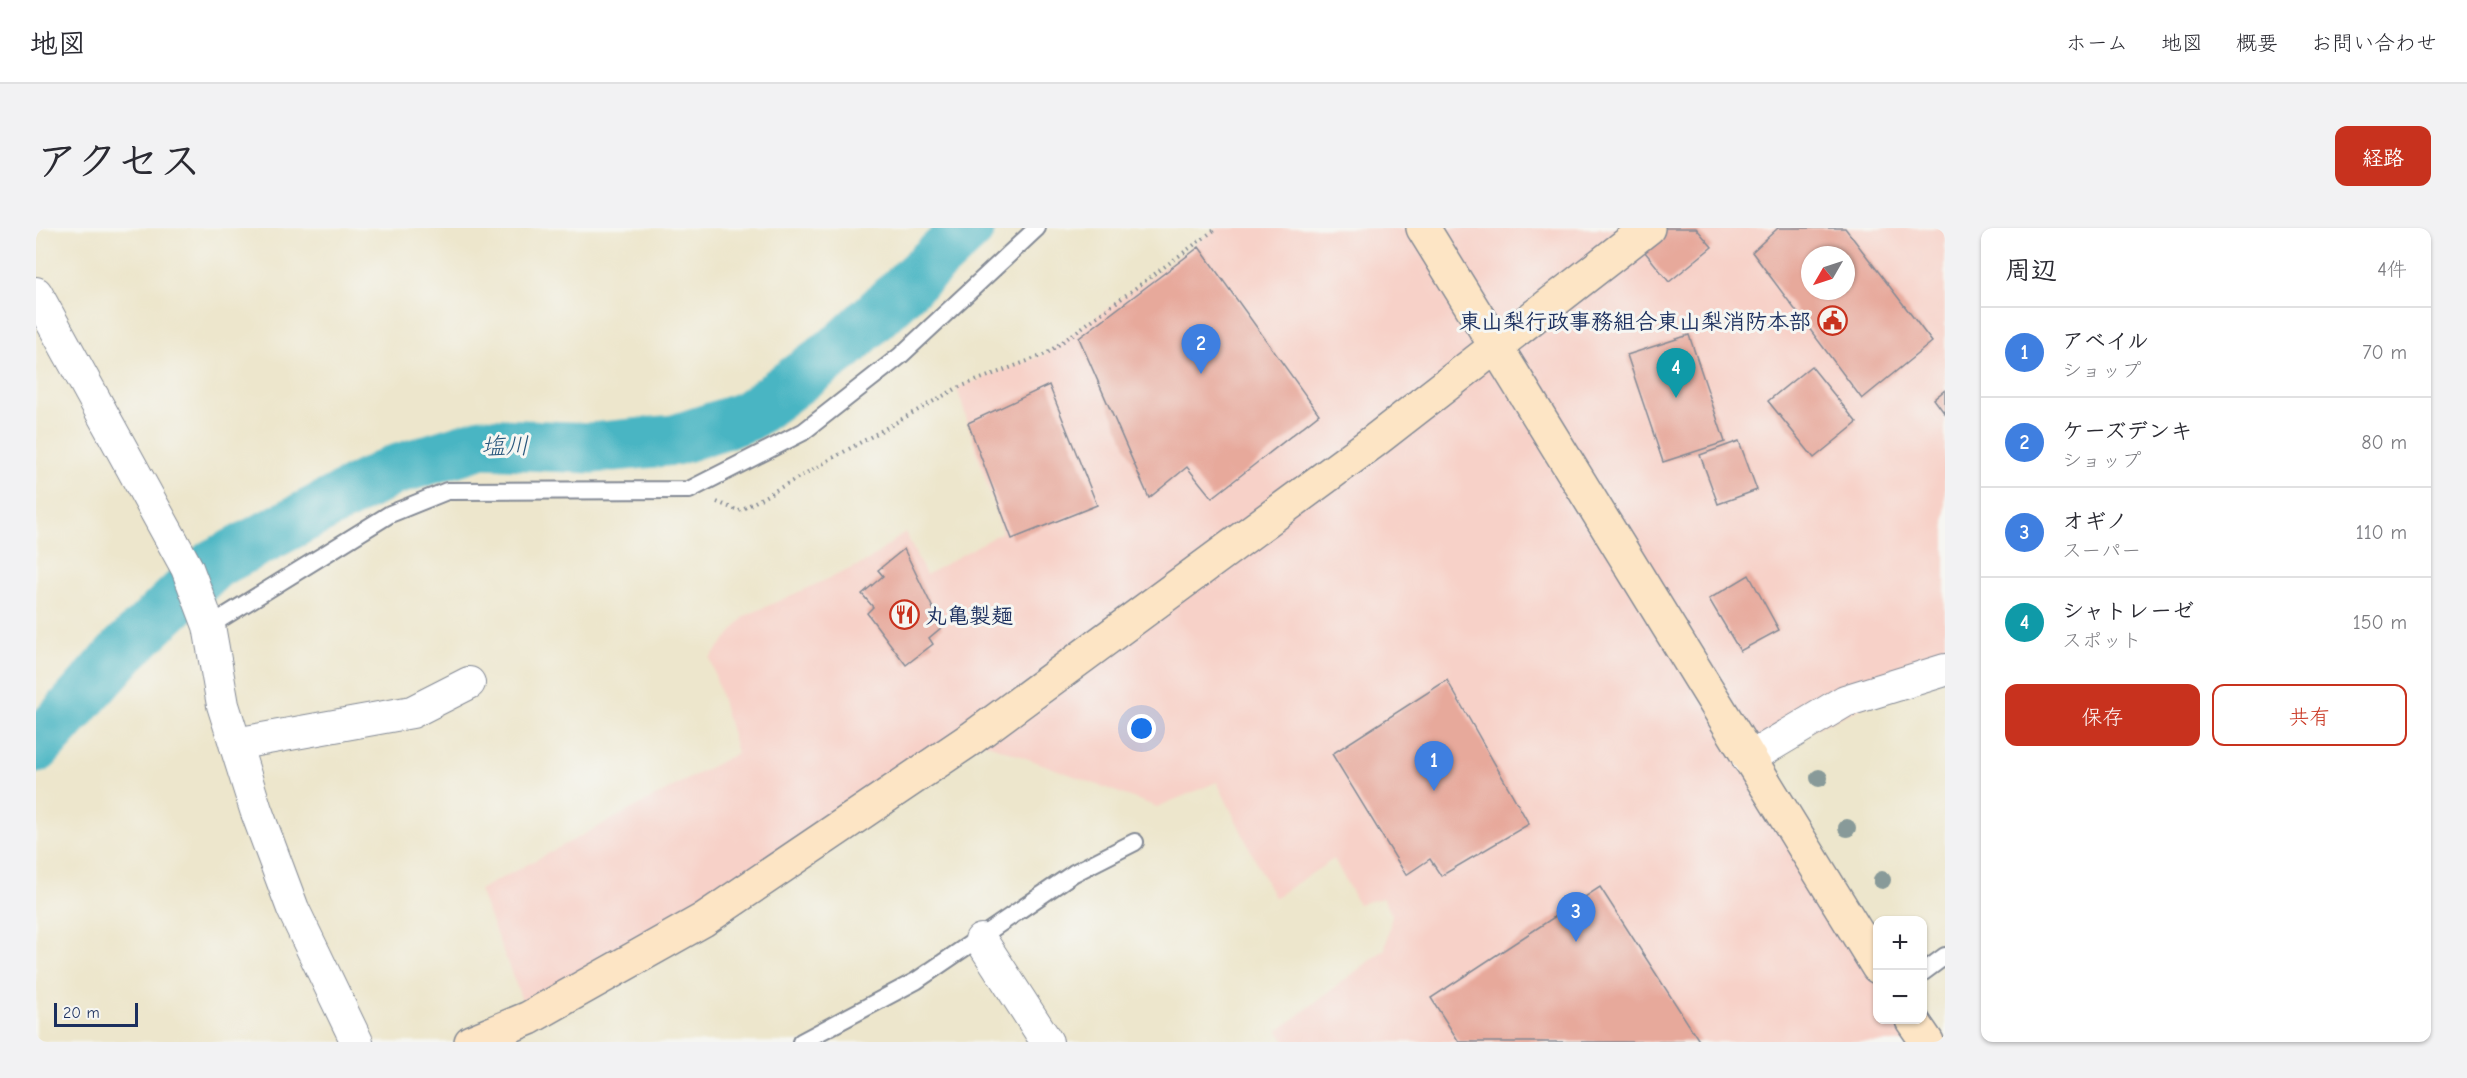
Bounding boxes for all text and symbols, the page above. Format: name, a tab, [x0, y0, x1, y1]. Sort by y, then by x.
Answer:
text: 地図	[30, 28, 86, 60]
text: ホーム	[2066, 31, 2128, 55]
text: 地図	[2161, 31, 2203, 55]
text: 概要	[2236, 31, 2278, 55]
text: お問い合わせ	[2311, 31, 2437, 55]
button: 経路	[2335, 126, 2431, 186]
text: アクセス	[36, 137, 201, 186]
north arrow	[1801, 246, 1855, 300]
text: 周辺	[2005, 256, 2057, 286]
text: 4件	[2377, 258, 2407, 281]
public building icon: 東山梨行政事務組合東山梨消防本部	[1816, 305, 1848, 337]
place label: 東山梨行政事務組合東山梨消防本部	[1459, 309, 1811, 335]
pin: 2	[1182, 324, 1220, 374]
text: アベイル	[2062, 328, 2149, 354]
text: 1	[2021, 341, 2028, 364]
text: 70 m	[2362, 341, 2407, 364]
pin: 4	[1656, 348, 1696, 398]
text: ショップ	[2062, 359, 2141, 382]
text: ケーズデンキ	[2062, 418, 2192, 444]
text: 2	[2020, 431, 2029, 454]
text: 80 m	[2361, 431, 2407, 454]
water label: 塩川	[481, 432, 529, 460]
text: ショップ	[2062, 449, 2141, 472]
text: オギノ	[2062, 508, 2128, 534]
text: 3	[2020, 521, 2029, 544]
text: 110 m	[2356, 521, 2407, 544]
text: スーパー	[2062, 539, 2141, 562]
text: シャトレーゼ	[2062, 598, 2194, 624]
restaurant icon: 丸亀製麺	[888, 599, 920, 631]
place label: 丸亀製麺	[925, 603, 1013, 629]
text: 4	[2020, 611, 2029, 634]
text: 150 m	[2353, 611, 2407, 634]
text: スポット	[2062, 629, 2142, 652]
button: 保存	[2005, 684, 2200, 746]
button: 共有	[2212, 684, 2407, 746]
your location	[1127, 714, 1156, 743]
pin: 1	[1414, 742, 1454, 791]
pin: 3	[1556, 892, 1596, 942]
map controls	[1873, 916, 1927, 1024]
button: +	[1873, 916, 1927, 970]
button: −	[1873, 970, 1927, 1024]
scale bar	[54, 1000, 138, 1028]
text: 20 m	[63, 1004, 100, 1022]

